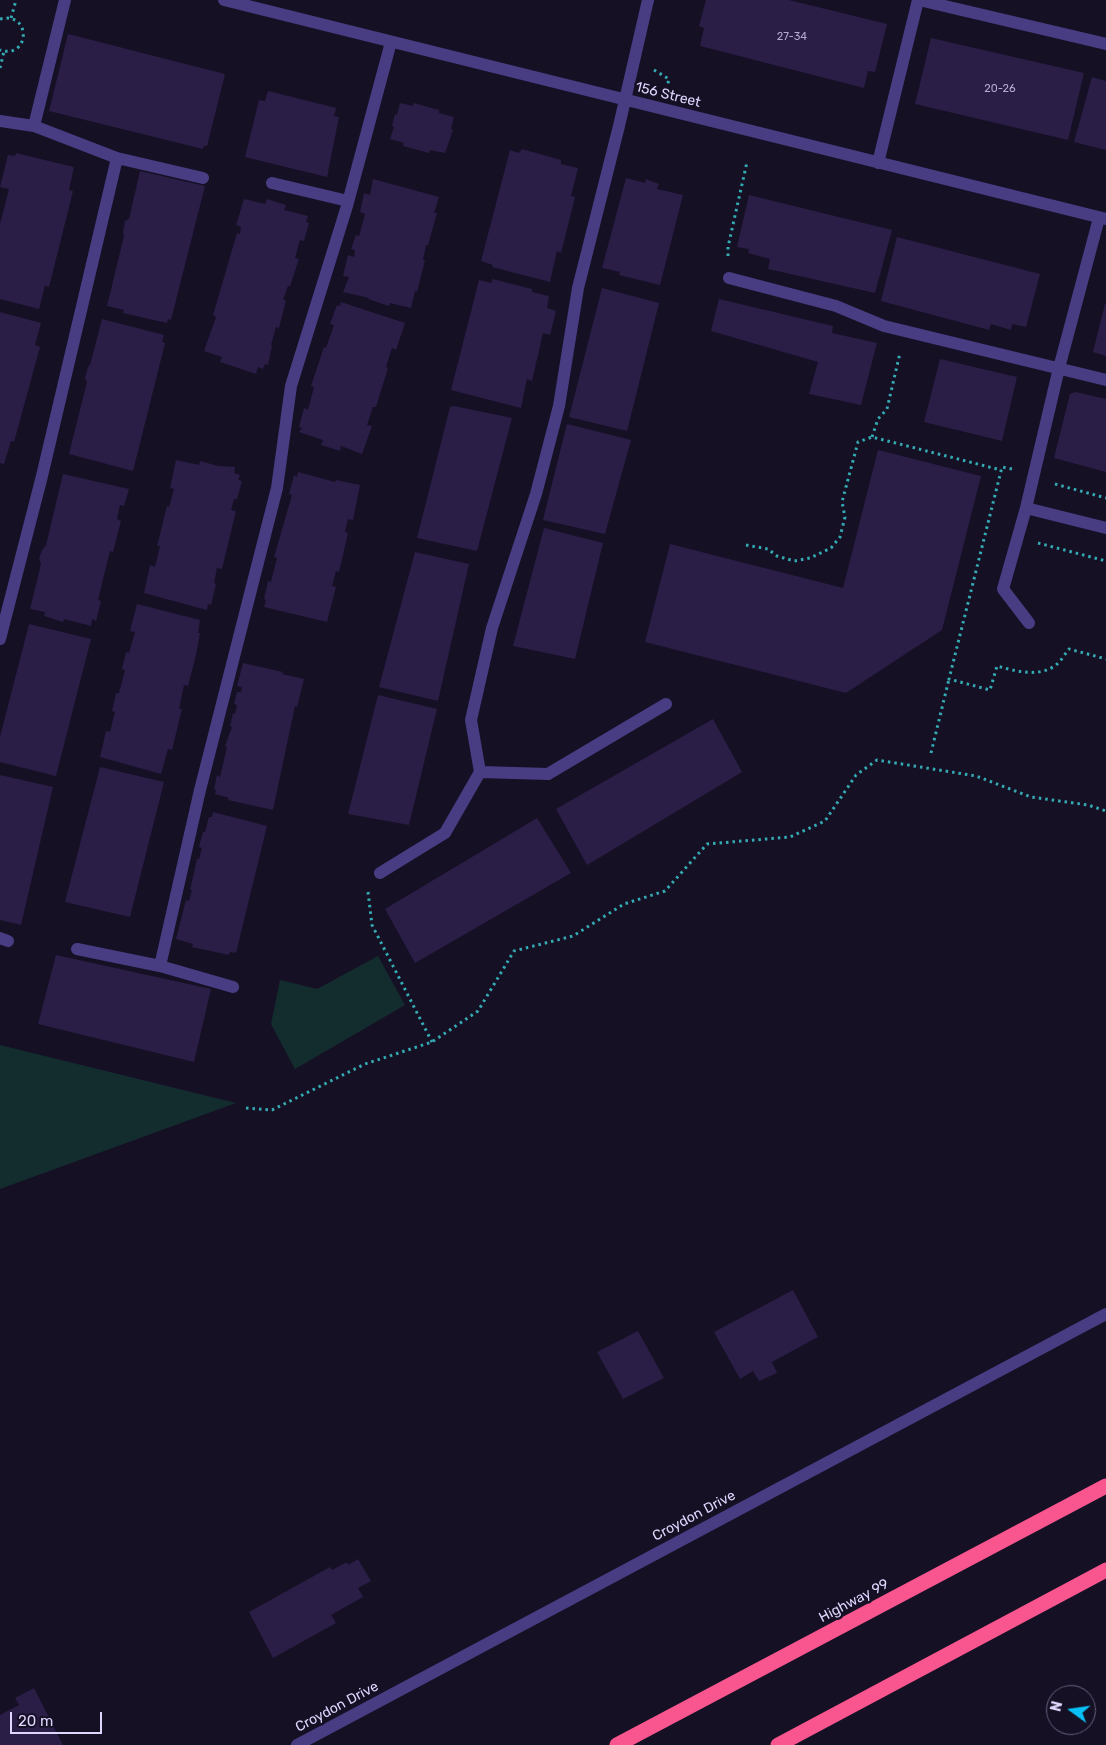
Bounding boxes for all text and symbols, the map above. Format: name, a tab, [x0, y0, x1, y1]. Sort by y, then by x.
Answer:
house number: 27-34	[777, 30, 807, 44]
street label: 156 Street	[634, 79, 702, 111]
house number: 20-26	[984, 82, 1016, 96]
street label: Croydon Drive	[650, 1487, 738, 1545]
street label: Highway 99	[816, 1576, 892, 1626]
street label: Croydon Drive	[293, 1678, 381, 1736]
north arrow	[1046, 1685, 1096, 1735]
text: N	[1047, 1700, 1066, 1713]
scale bar	[12, 1702, 105, 1734]
text: 20 m	[18, 1712, 53, 1730]

